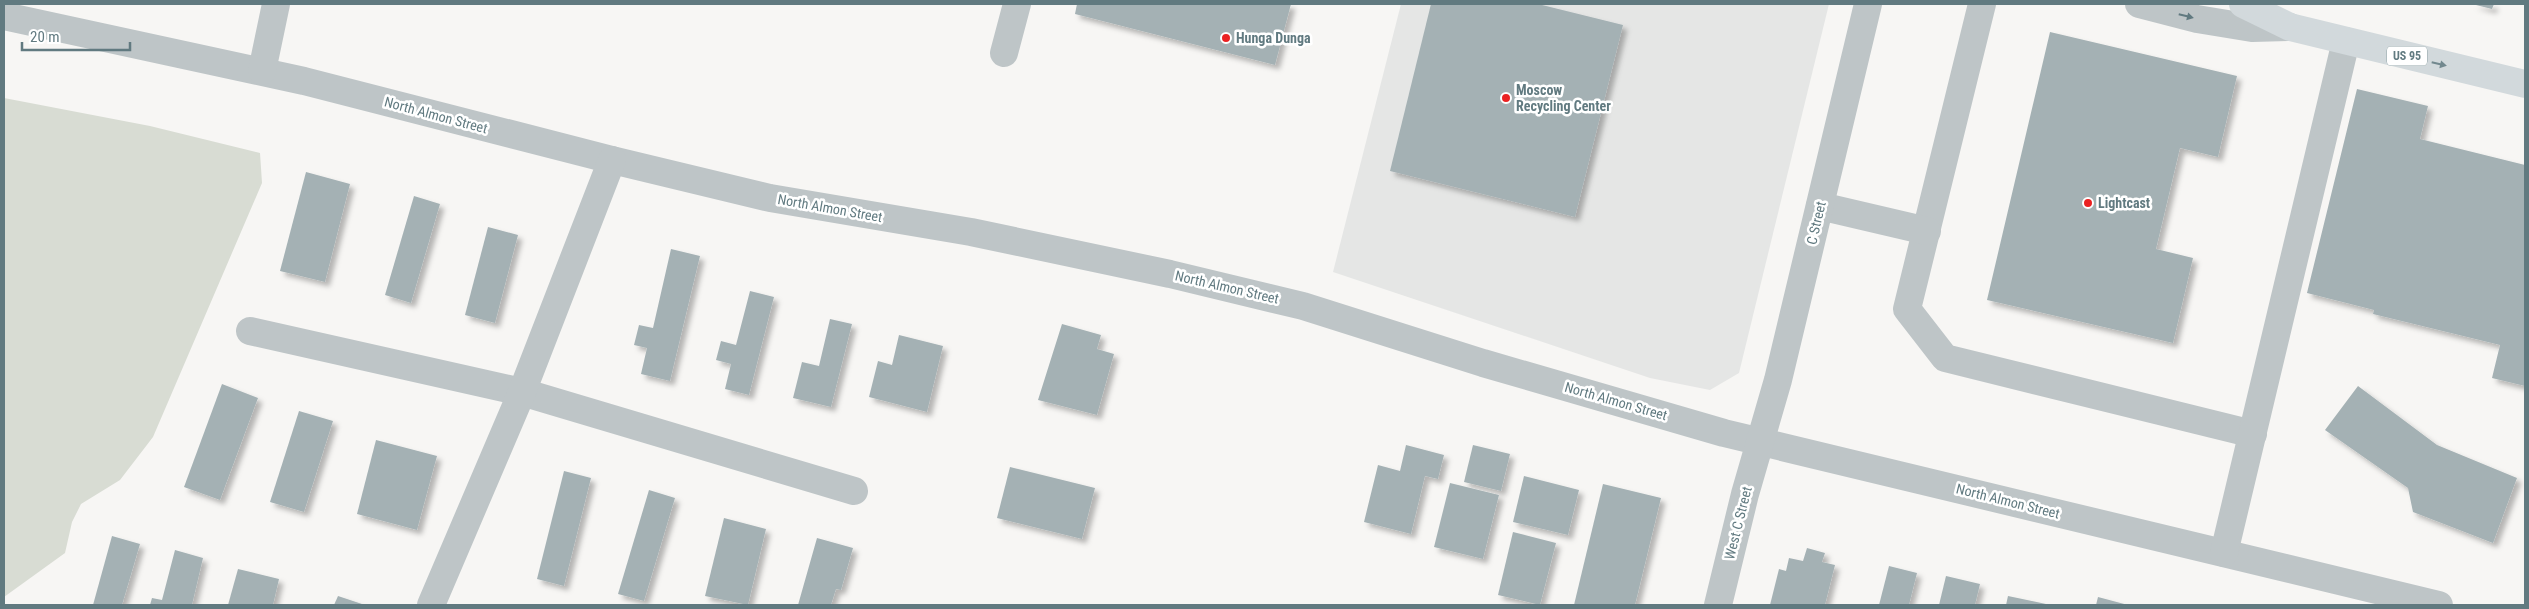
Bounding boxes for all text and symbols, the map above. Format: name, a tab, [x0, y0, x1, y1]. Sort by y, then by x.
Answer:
one-way arrow	[2178, 12, 2193, 20]
scale bar	[22, 20, 130, 52]
text: 20 m	[30, 28, 60, 46]
place label: Hunga Dunga	[1236, 30, 1311, 46]
marker: Hunga Dunga	[1220, 32, 1232, 44]
road number: US 95	[2387, 46, 2427, 66]
one-way arrow	[2431, 60, 2446, 68]
place label: Moscow Recycling Center	[1516, 82, 1611, 114]
marker: Moscow Recycling Center	[1500, 92, 1512, 104]
street label: North Almon Street	[383, 94, 489, 136]
street label: North Almon Street	[776, 191, 884, 225]
place label: Lightcast	[2098, 195, 2150, 211]
marker: Lightcast	[2082, 197, 2094, 209]
street label: C Street	[1803, 200, 1829, 246]
street label: North Almon Street	[1174, 267, 1280, 307]
street label: North Almon Street	[1563, 379, 1669, 423]
street label: North Almon Street	[1955, 480, 2061, 522]
street label: West C Street	[1721, 485, 1755, 561]

